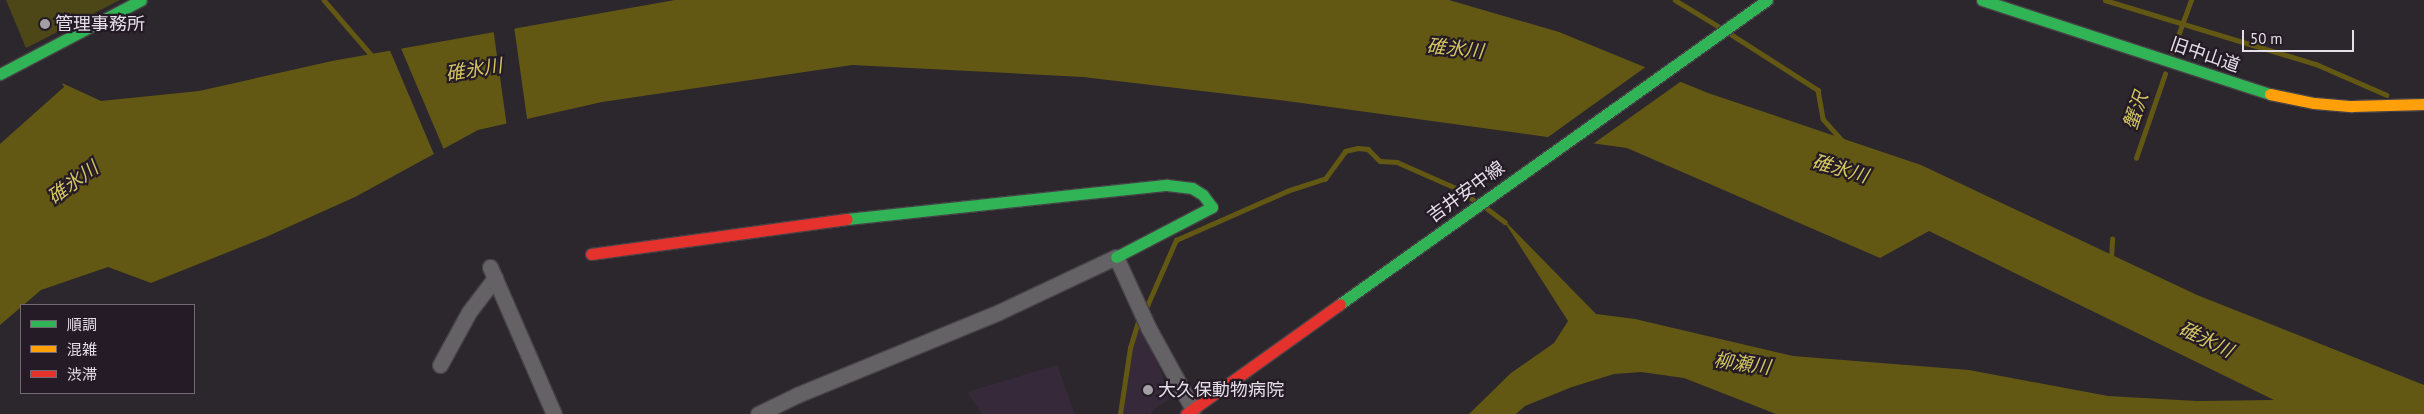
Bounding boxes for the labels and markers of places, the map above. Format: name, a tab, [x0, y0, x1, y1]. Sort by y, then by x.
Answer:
place label: 管理事務所	[55, 13, 145, 35]
marker: 管理事務所	[39, 18, 51, 30]
place label: 大久保動物病院	[1158, 379, 1284, 401]
marker: 大久保動物病院	[1142, 384, 1154, 396]

